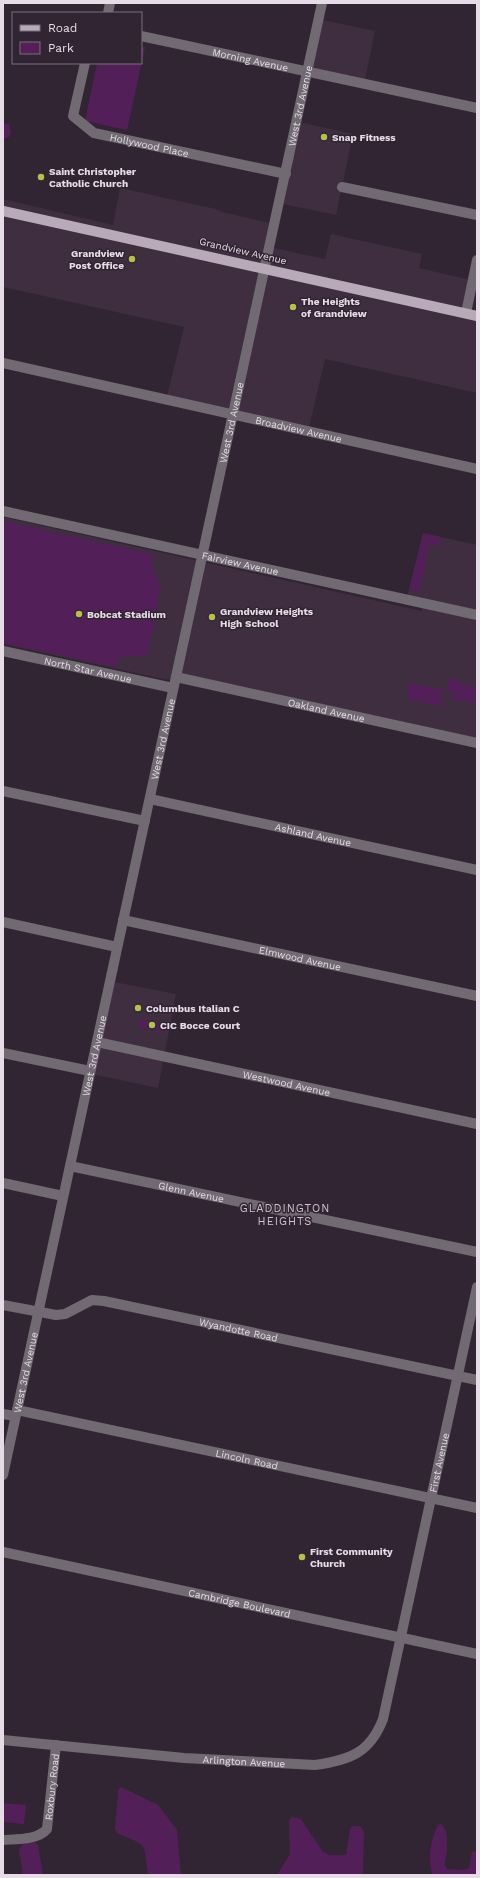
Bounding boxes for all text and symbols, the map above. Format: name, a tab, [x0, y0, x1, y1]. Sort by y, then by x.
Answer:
legend	[12, 12, 142, 64]
text: Road	[48, 21, 77, 35]
text: Park	[48, 41, 74, 55]
street label: Morning Avenue	[212, 46, 290, 73]
street label: West 3rd Avenue	[286, 64, 314, 147]
street label: Hollywood Place	[109, 131, 190, 159]
marker: Snap Fitness	[319, 132, 329, 142]
place label: Snap Fitness	[332, 132, 396, 143]
place label: Saint Christopher Catholic Church	[49, 166, 137, 189]
marker: Saint Christopher Catholic Church	[36, 172, 46, 182]
street label: Grandview Avenue	[198, 236, 288, 266]
place label: Grandview Post Office	[69, 248, 124, 271]
marker: Grandview Post Office	[127, 254, 137, 264]
place label: The Heights of Grandview	[301, 296, 367, 319]
marker: The Heights of Grandview	[288, 302, 298, 312]
street label: West 3rd Avenue	[217, 381, 245, 464]
street label: Broadview Avenue	[254, 414, 343, 444]
street label: Fairview Avenue	[201, 549, 280, 577]
place label: Grandview Heights High School	[220, 606, 314, 629]
marker: Bobcat Stadium	[74, 609, 84, 619]
place label: Bobcat Stadium	[87, 609, 166, 620]
marker: Grandview Heights High School	[207, 612, 217, 622]
street label: North Star Avenue	[43, 655, 133, 684]
street label: Oakland Avenue	[287, 696, 366, 724]
street label: West 3rd Avenue	[148, 697, 177, 781]
street label: Ashland Avenue	[274, 821, 353, 848]
street label: Elmwood Avenue	[258, 944, 342, 972]
marker: Columbus Italian C	[133, 1003, 143, 1013]
place label: Columbus Italian C	[146, 1003, 240, 1014]
street label: West 3rd Avenue	[80, 1014, 108, 1097]
marker: CIC Bocce Court	[147, 1020, 157, 1030]
place label: CIC Bocce Court	[160, 1020, 241, 1031]
street label: Westwood Avenue	[242, 1068, 332, 1098]
street label: Glenn Avenue	[157, 1179, 225, 1204]
district label: GLADDINGTON HEIGHTS	[240, 1202, 330, 1228]
street label: Wyandotte Road	[198, 1316, 279, 1343]
street label: West 3rd Avenue	[11, 1331, 39, 1414]
street label: First Avenue	[427, 1432, 451, 1493]
street label: Lincoln Road	[215, 1447, 279, 1471]
place label: First Community Church	[310, 1546, 393, 1569]
marker: First Community Church	[297, 1552, 307, 1562]
street label: Cambridge Boulevard	[187, 1587, 292, 1619]
street label: Roxbury Road	[42, 1753, 61, 1821]
street label: Arlington Avenue	[202, 1754, 286, 1769]

